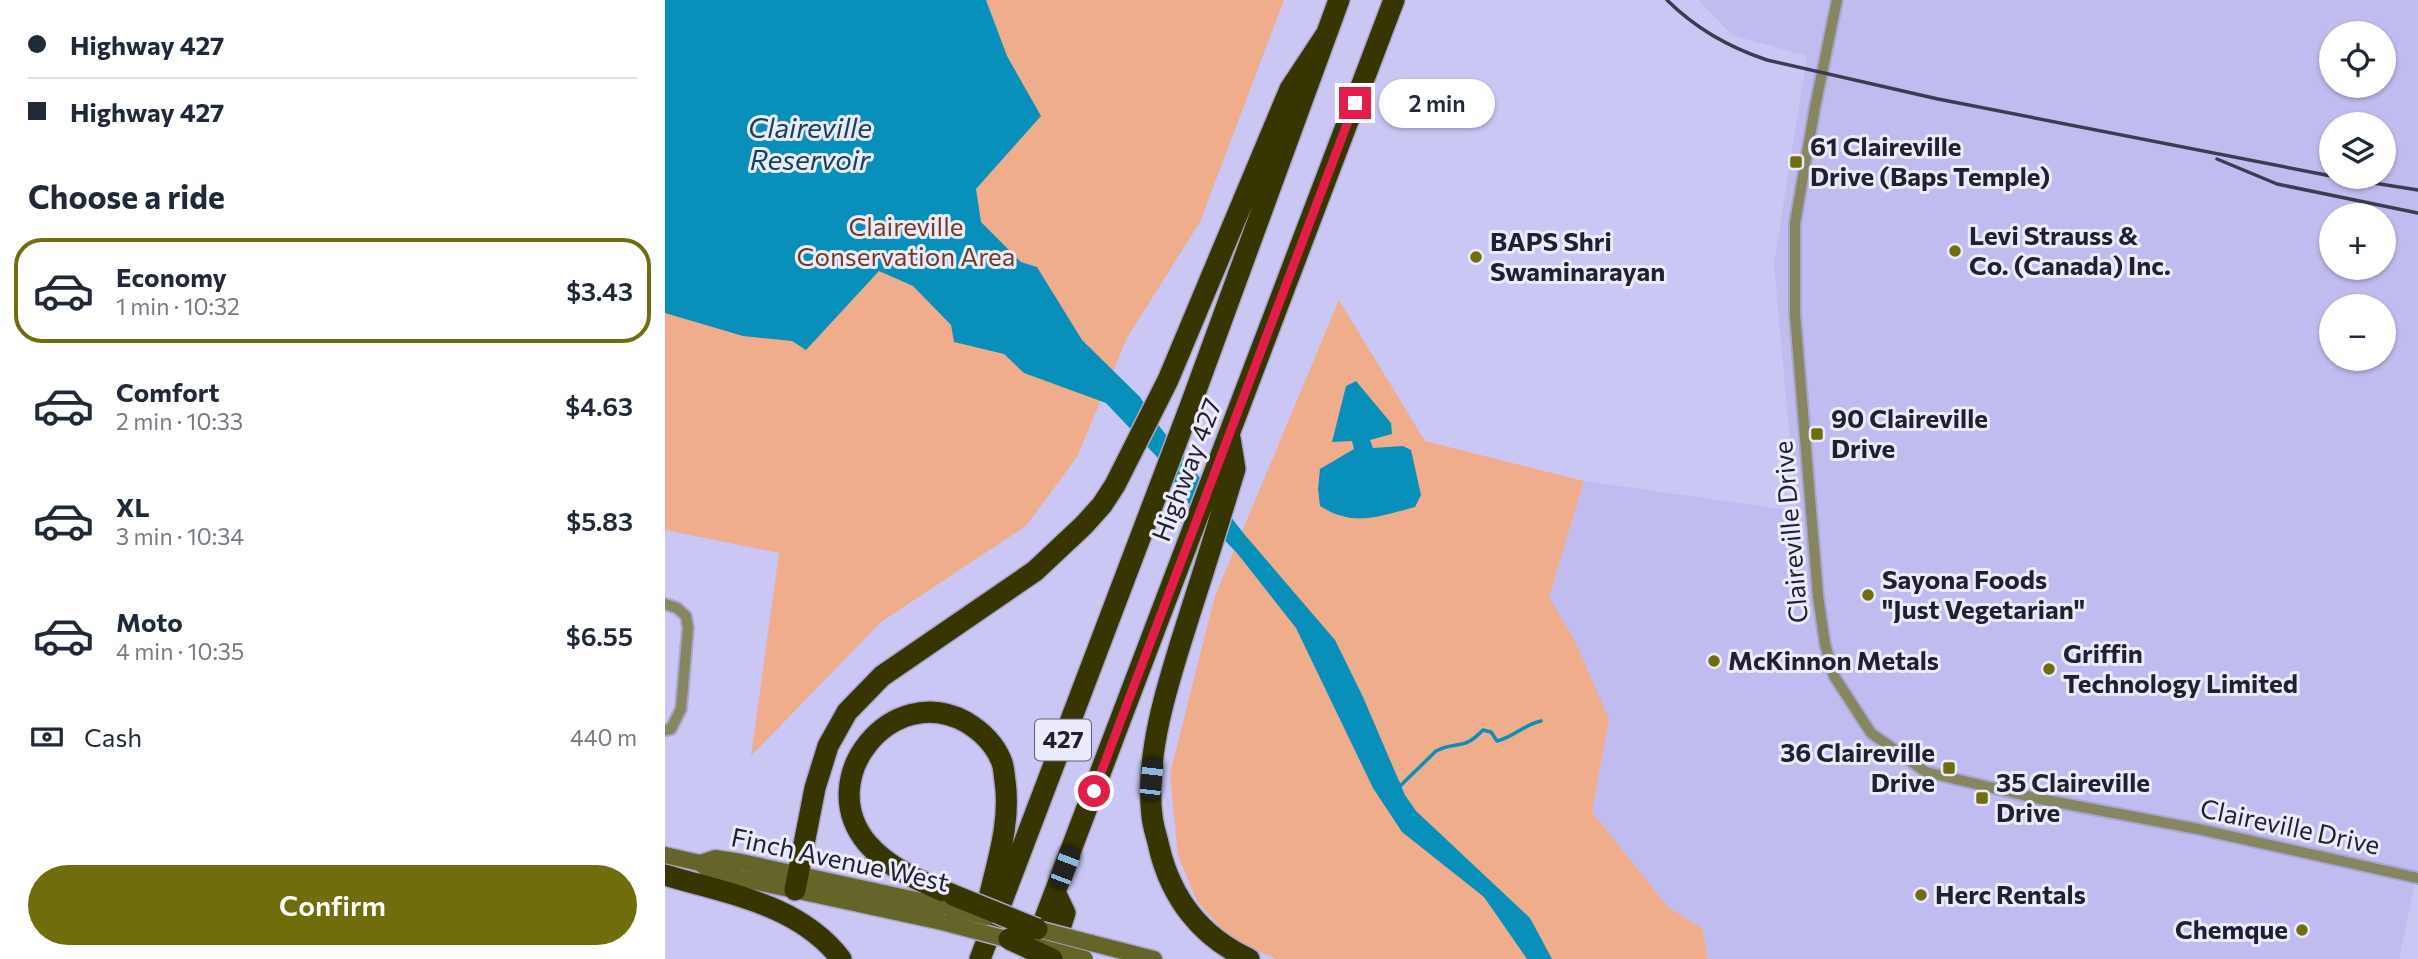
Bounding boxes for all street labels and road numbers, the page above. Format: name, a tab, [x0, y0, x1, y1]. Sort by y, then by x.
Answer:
street label: Highway 427	[1144, 394, 1227, 545]
street label: Claireville Drive	[1766, 440, 1813, 625]
road number: 427	[1035, 720, 1091, 760]
street label: Claireville Drive	[2198, 791, 2383, 860]
street label: Finch Avenue West	[729, 820, 952, 897]

